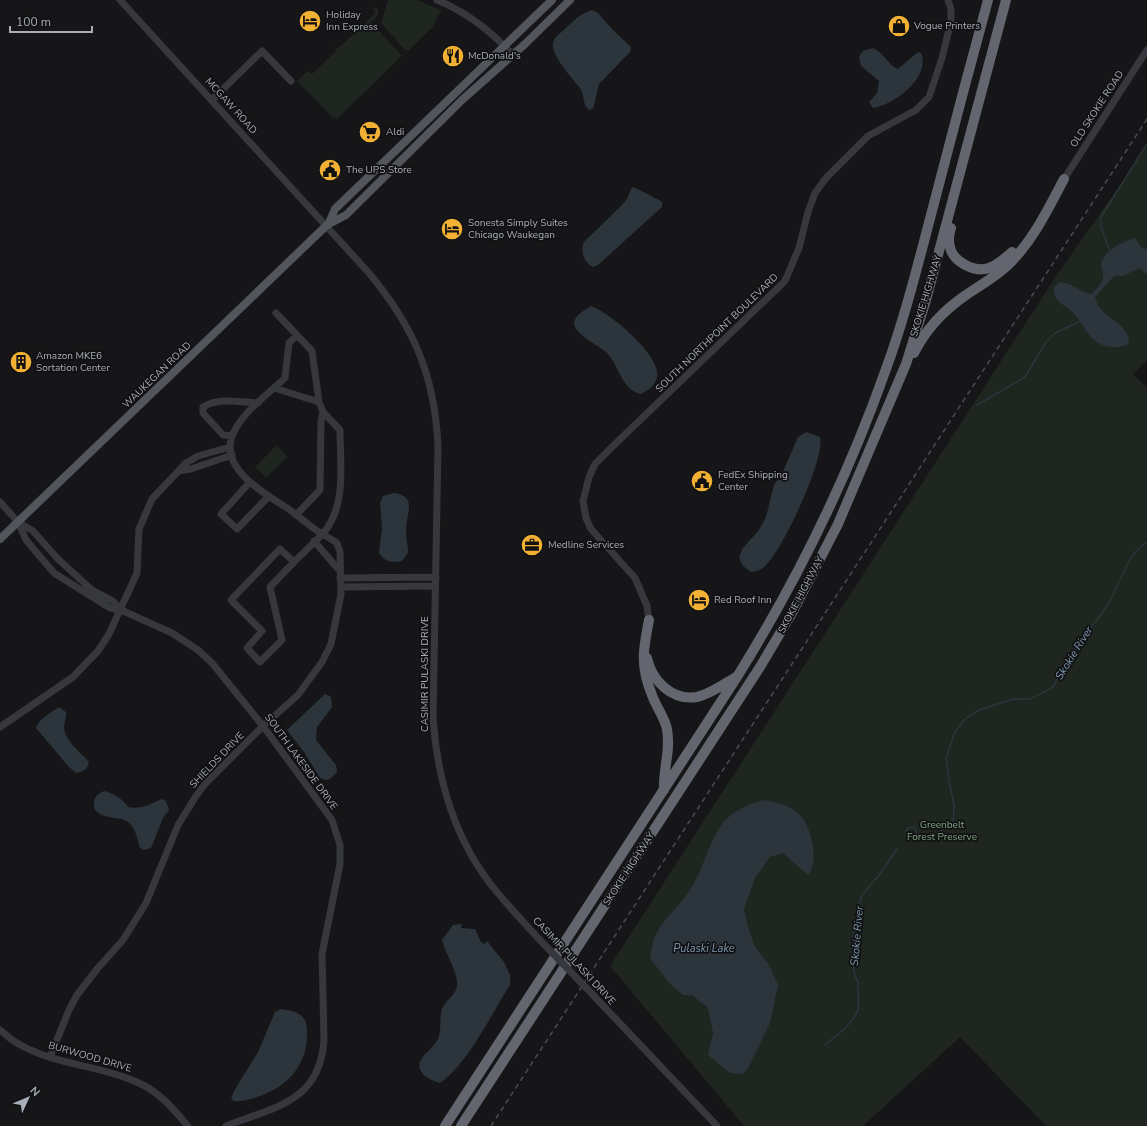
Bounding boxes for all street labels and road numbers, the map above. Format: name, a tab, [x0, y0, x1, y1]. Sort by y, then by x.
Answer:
street label: OLD SKOKIE ROAD	[1067, 68, 1127, 150]
street label: MCGAW ROAD	[202, 75, 260, 137]
street label: SKOKIE HIGHWAY	[907, 252, 945, 339]
street label: SOUTH NORTHPOINT BOULEVARD	[653, 270, 781, 396]
street label: WAUKEGAN ROAD	[120, 339, 194, 411]
street label: SKOKIE HIGHWAY	[775, 553, 828, 636]
street label: CASIMIR PULASKI DRIVE	[418, 616, 432, 732]
street label: SOUTH LAKESIDE DRIVE	[261, 711, 341, 813]
street label: SHIELDS DRIVE	[187, 729, 248, 791]
street label: SKOKIE HIGHWAY	[600, 829, 659, 908]
street label: CASIMIR PULASKI DRIVE	[529, 914, 619, 1008]
street label: BURWOOD DRIVE	[47, 1038, 134, 1076]

